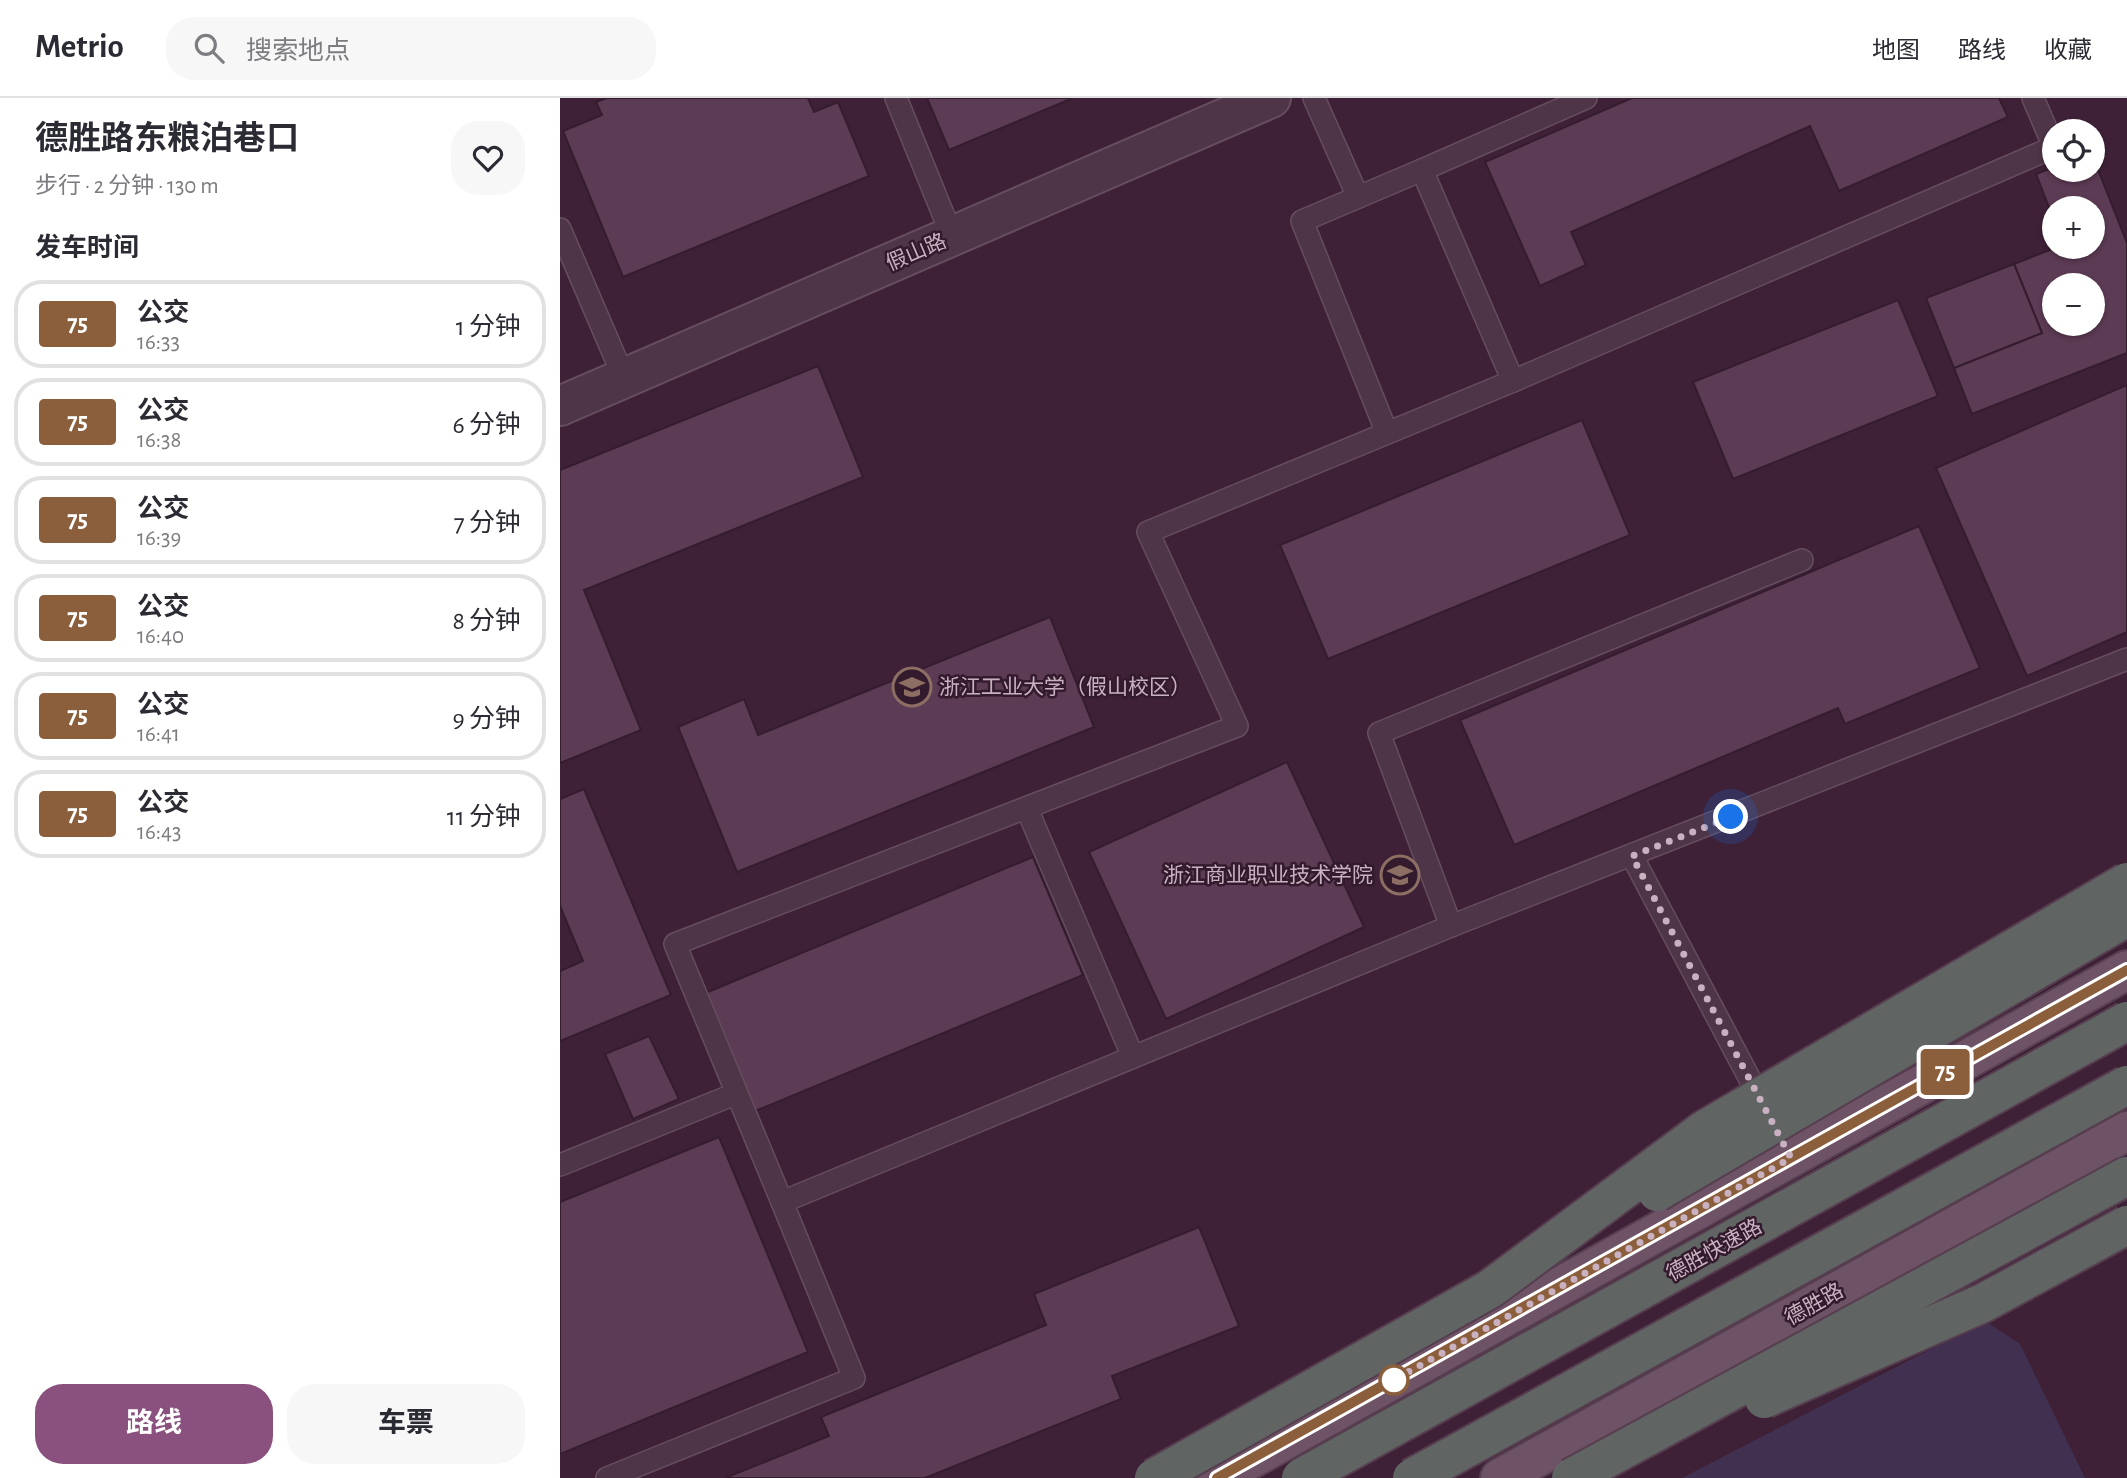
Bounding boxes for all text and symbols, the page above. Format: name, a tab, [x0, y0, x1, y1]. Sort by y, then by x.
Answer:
search box	[166, 17, 656, 80]
icon: search	[190, 29, 228, 67]
text: Metrio	[35, 31, 124, 64]
text: 搜索地点	[246, 38, 350, 64]
text: 地图	[1872, 39, 1920, 63]
text: 路线	[1958, 39, 2006, 63]
text: 收藏	[2044, 39, 2092, 63]
map controls	[2042, 119, 2105, 336]
button: locate	[2042, 119, 2105, 182]
button: heart	[451, 121, 525, 195]
text: 德胜路东粮泊巷口	[35, 123, 299, 156]
text: 步行 · 2 分钟 · 130 m	[35, 175, 219, 198]
button: +	[2042, 196, 2105, 259]
street label: 假山路	[883, 230, 949, 274]
text: 发车时间	[35, 235, 139, 261]
button: −	[2042, 273, 2105, 336]
text: 公交	[137, 300, 189, 326]
text: 75	[67, 312, 88, 336]
text: 1 分钟	[456, 314, 521, 340]
text: 16:33	[137, 331, 180, 354]
text: 公交	[137, 398, 189, 424]
text: 75	[67, 410, 88, 434]
text: 6 分钟	[452, 412, 521, 438]
text: 16:38	[137, 429, 181, 452]
text: 公交	[137, 496, 189, 522]
text: 75	[67, 508, 88, 532]
text: 7 分钟	[454, 510, 521, 536]
text: 16:39	[137, 527, 181, 550]
text: 公交	[137, 594, 189, 620]
text: 75	[67, 606, 88, 630]
text: 8 分钟	[452, 608, 521, 634]
text: 16:40	[137, 625, 184, 648]
school or university icon: 浙江工业大学（假山校区）	[891, 666, 933, 708]
place label: 浙江工业大学（假山校区）	[939, 676, 1191, 698]
text: 公交	[137, 692, 189, 718]
text: 75	[67, 704, 88, 728]
text: 9 分钟	[452, 706, 521, 732]
text: 16:41	[137, 723, 180, 746]
text: 公交	[137, 790, 189, 816]
your location	[1713, 799, 1748, 834]
text: 75	[67, 802, 88, 826]
text: 11 分钟	[447, 804, 521, 830]
text: 16:43	[137, 821, 182, 844]
school or university icon: 浙江商业职业技术学院	[1379, 854, 1421, 896]
place label: 浙江商业职业技术学院	[1163, 864, 1373, 886]
line badge: 75	[1914, 1049, 1976, 1095]
text: 75	[1935, 1060, 1955, 1084]
street label: 德胜快速路	[1663, 1215, 1765, 1285]
street label: 德胜路	[1781, 1279, 1847, 1329]
unlabelled marker	[1379, 1365, 1409, 1395]
button: 路线	[35, 1384, 273, 1464]
button: 车票	[287, 1384, 525, 1464]

